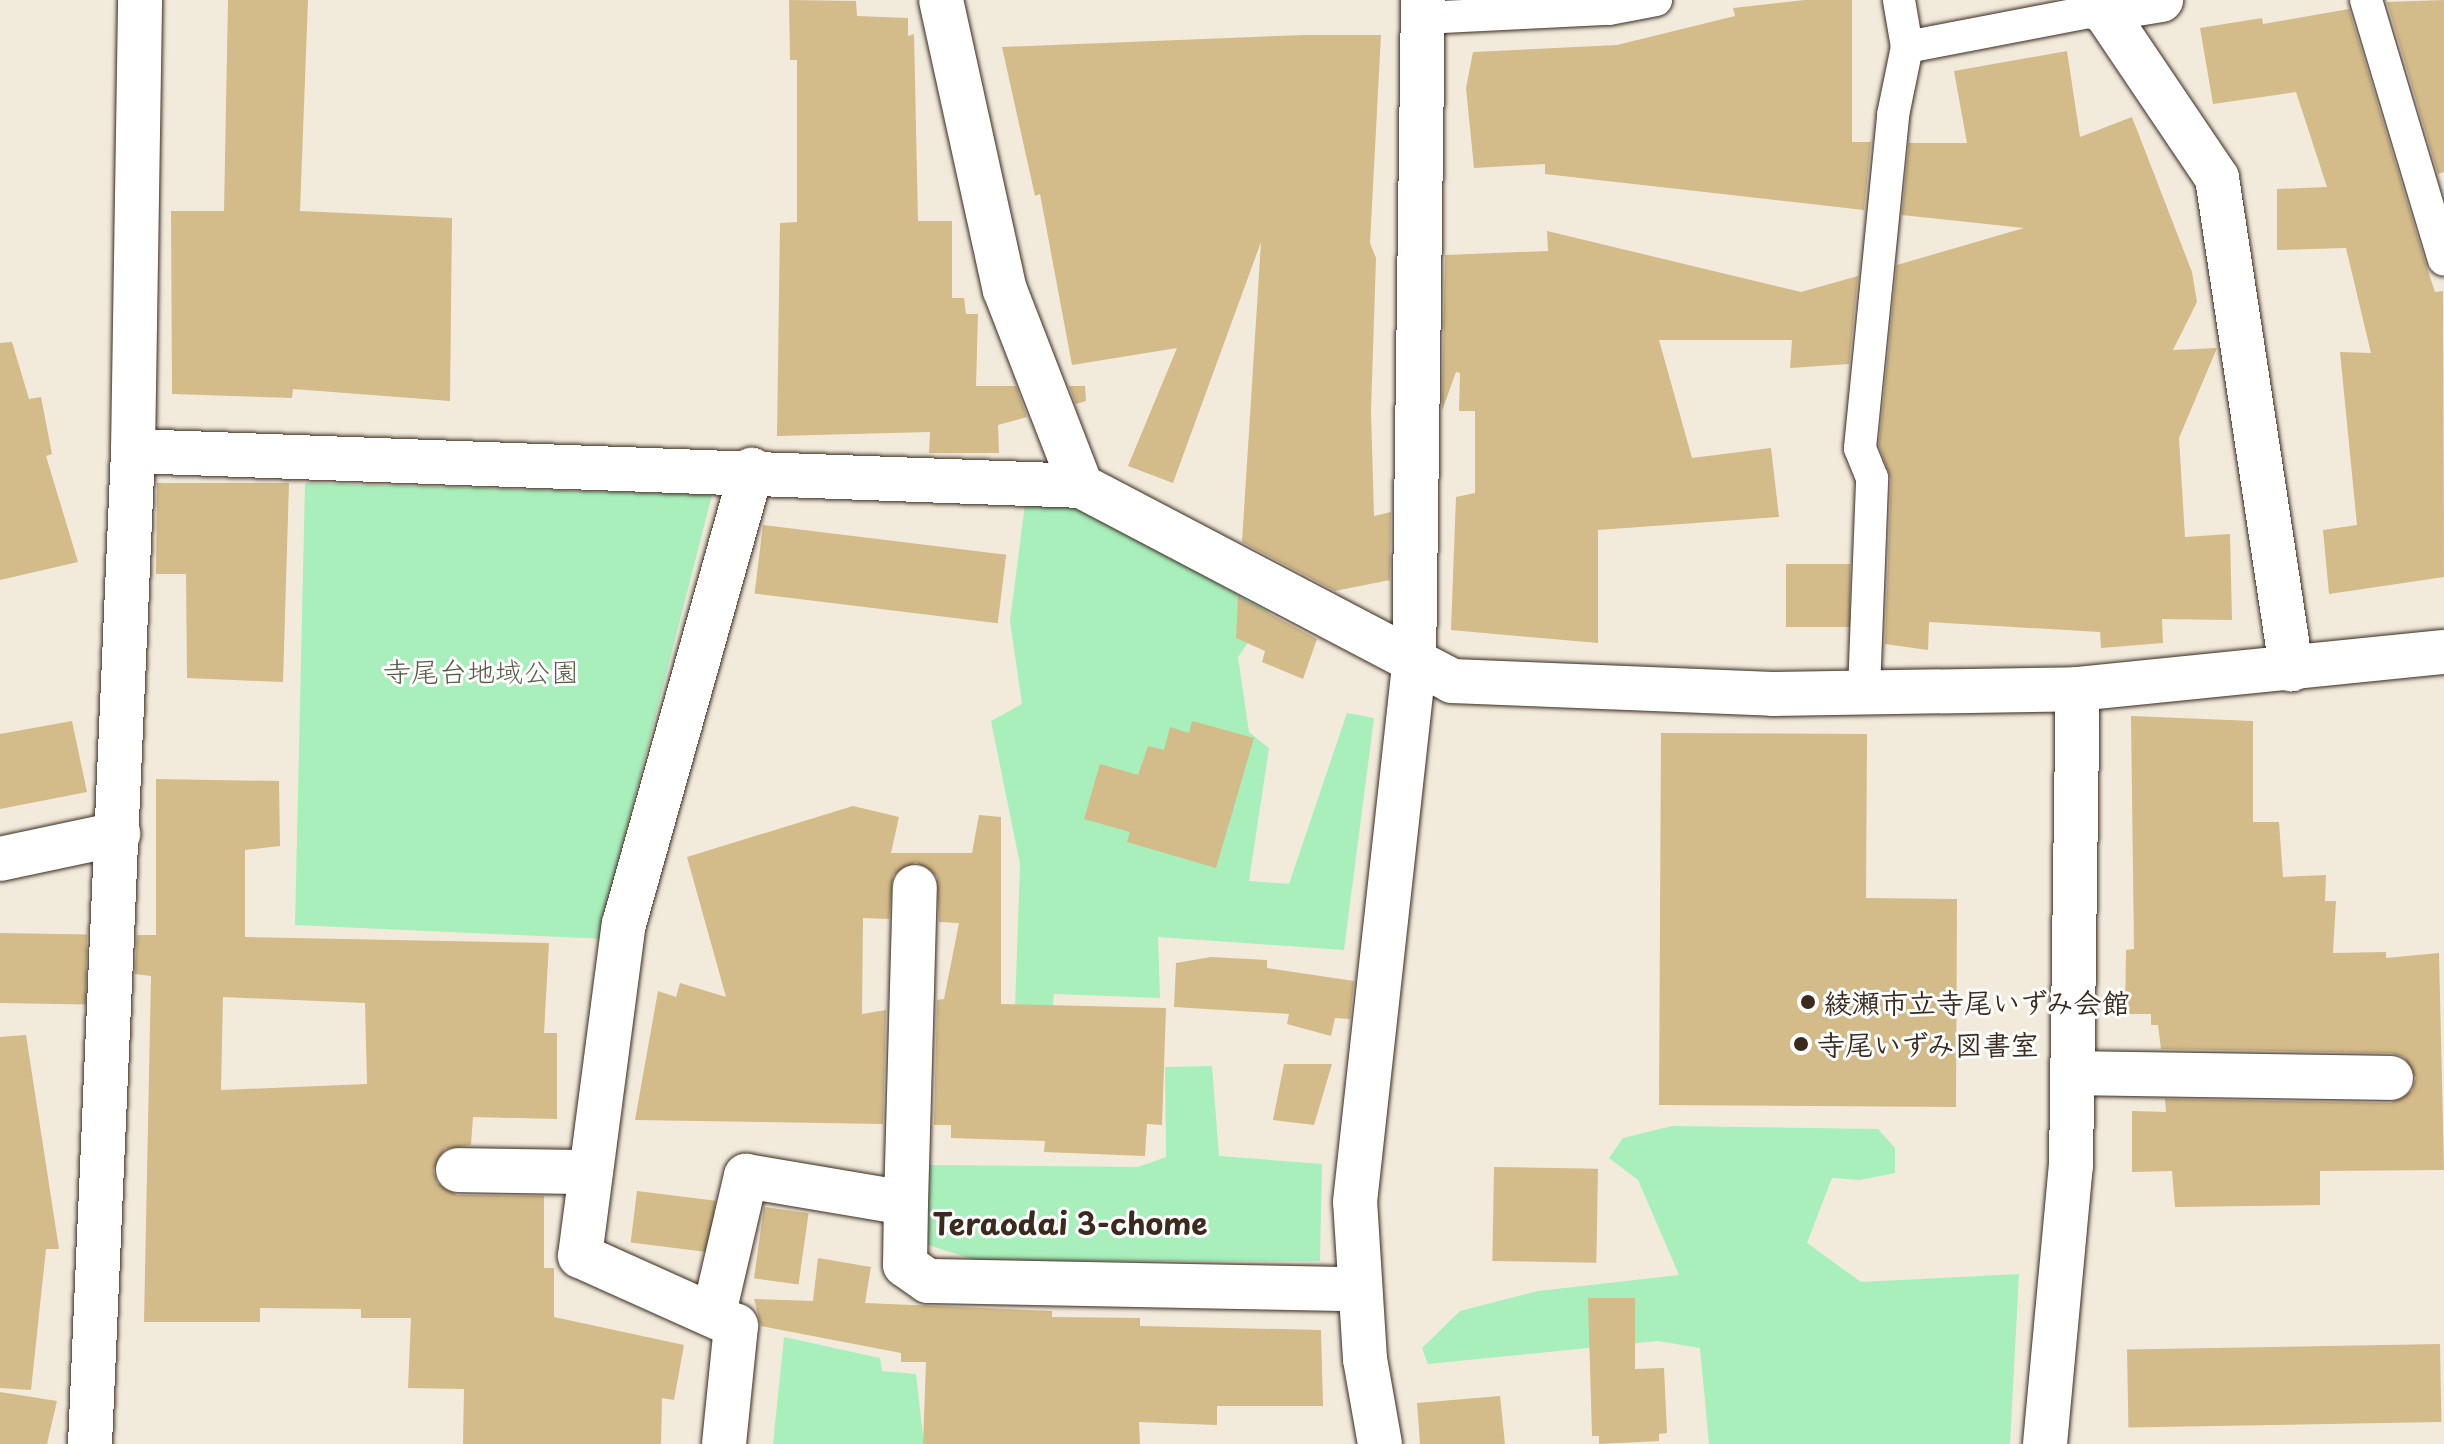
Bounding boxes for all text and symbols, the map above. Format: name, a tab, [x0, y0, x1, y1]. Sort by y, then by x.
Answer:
park label: 寺尾台地域公園	[383, 654, 579, 688]
place label: 綾瀬市立寺尾いずみ会館	[1824, 985, 2132, 1019]
marker: 綾瀬市立寺尾いずみ会館	[1799, 993, 1817, 1011]
place label: 寺尾いずみ図書室	[1817, 1027, 2041, 1061]
marker: 寺尾いずみ図書室	[1792, 1035, 1810, 1053]
district label: Teraodai 3-chome	[934, 1205, 1206, 1241]

